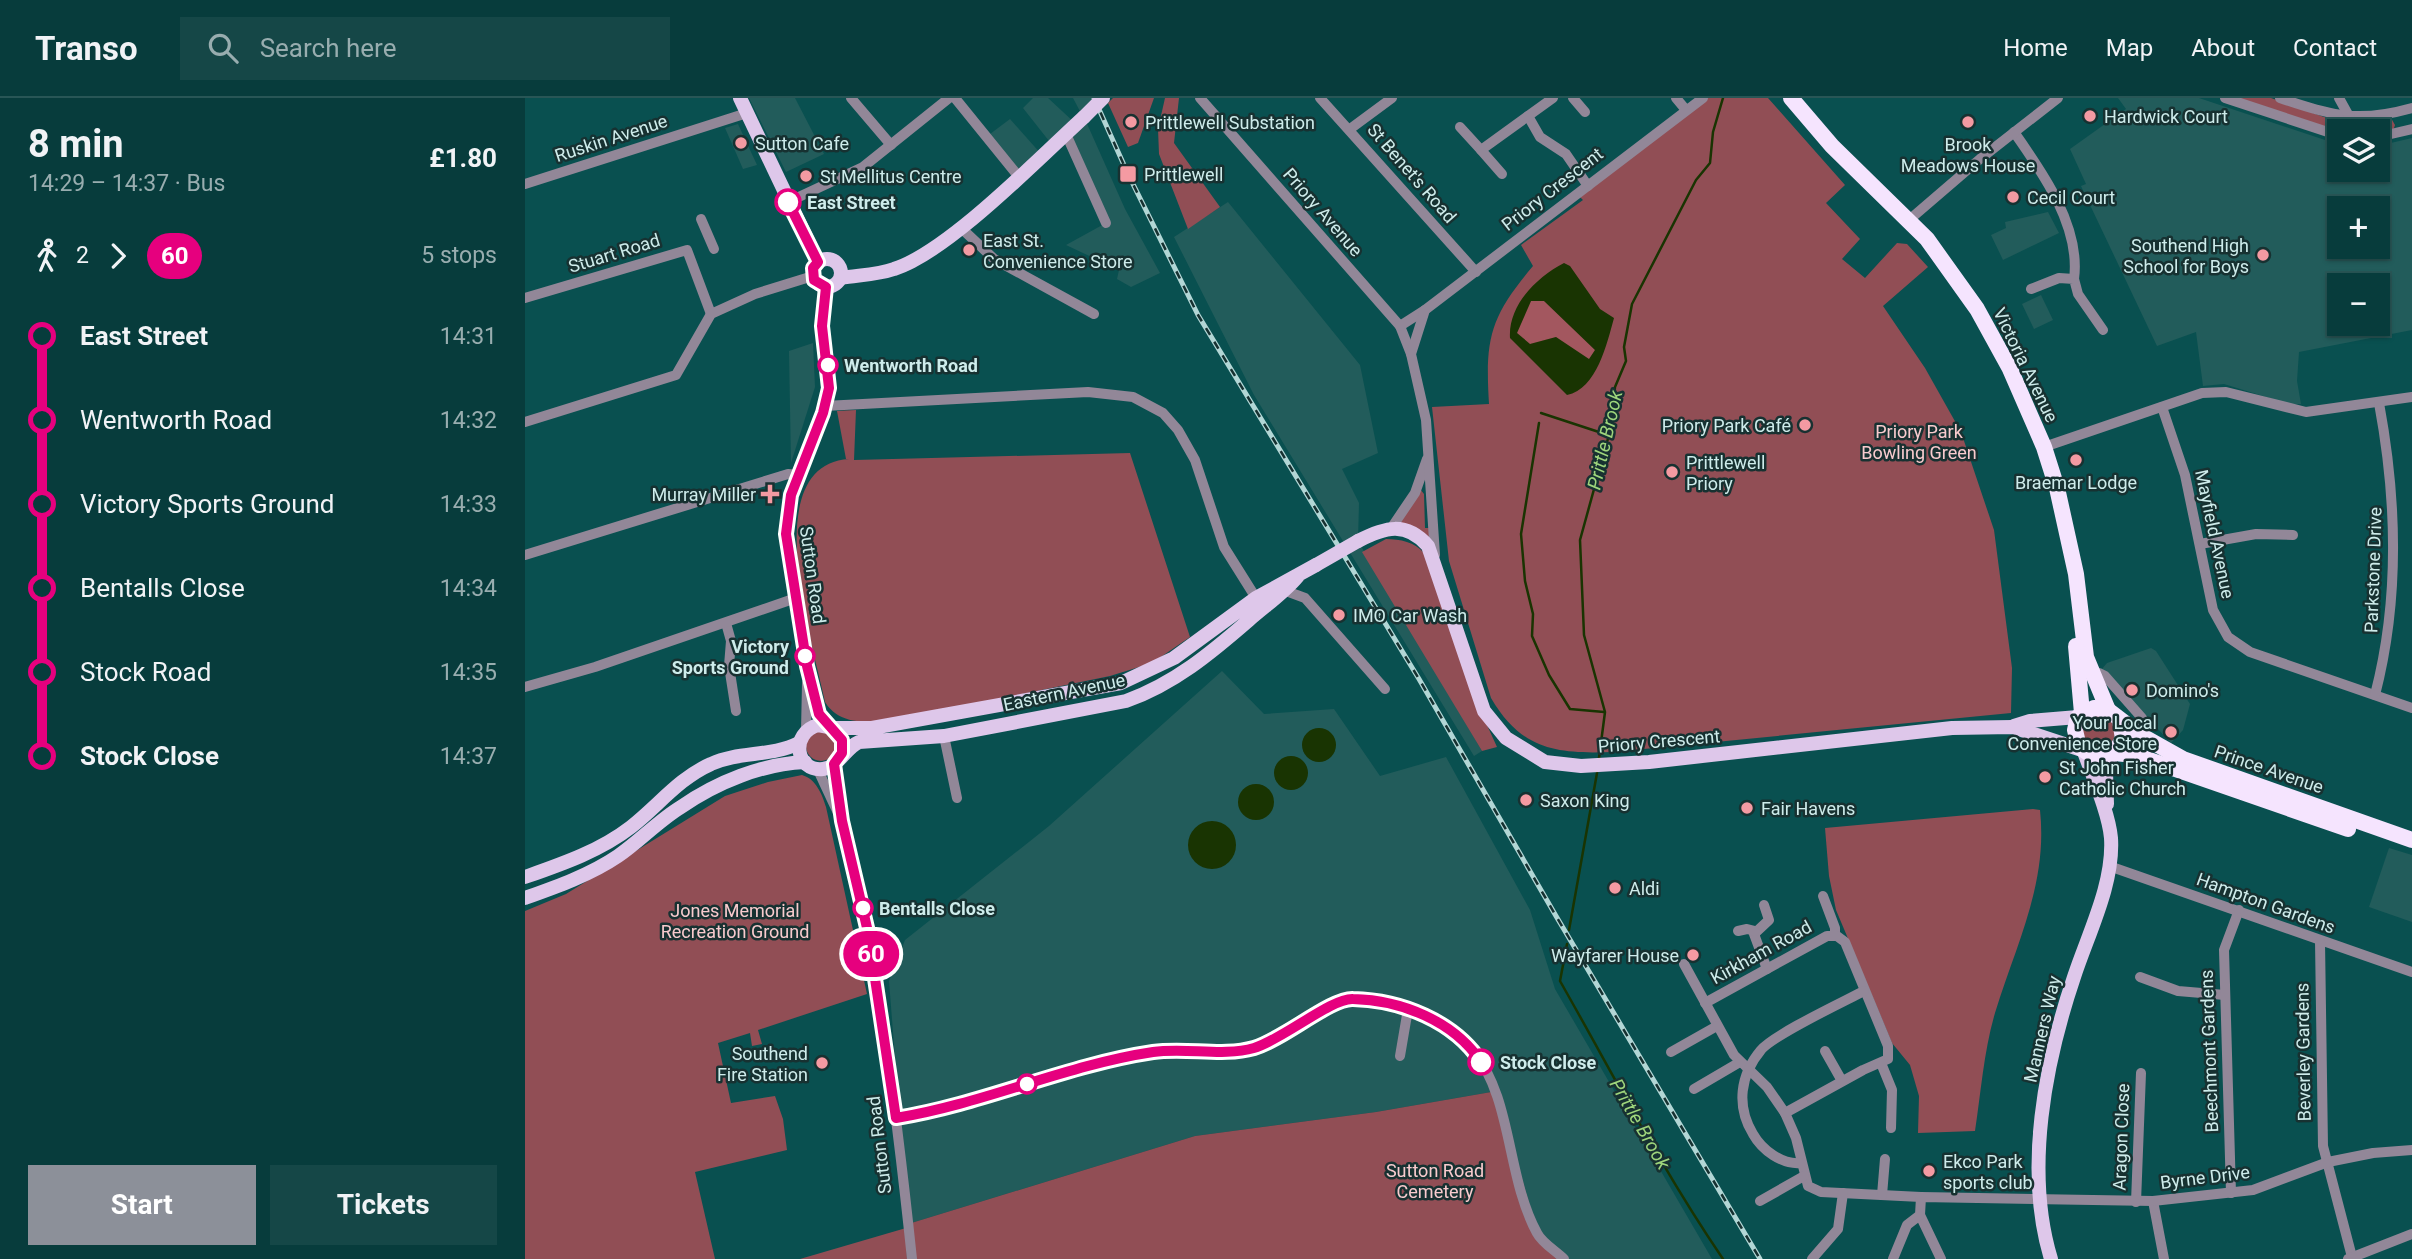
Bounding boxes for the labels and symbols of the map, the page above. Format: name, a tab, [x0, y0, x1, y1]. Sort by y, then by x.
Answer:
place label: Hardwick Court	[2104, 106, 2228, 127]
marker: Hardwick Court	[2082, 108, 2098, 124]
street label: Ruskin Avenue	[552, 110, 670, 166]
place label: Prittlewell Substation	[1145, 112, 1315, 133]
marker: Prittlewell Substation	[1123, 114, 1139, 130]
marker: Brook Meadows House	[1960, 114, 1976, 130]
street label: St Benet's Road	[1363, 119, 1461, 227]
place label: Sutton Cafe	[755, 133, 849, 154]
place label: Brook Meadows House	[1901, 134, 2035, 176]
marker: Sutton Cafe	[733, 135, 749, 151]
street label: Priory Crescent	[1497, 143, 1607, 235]
marker: Prittlewell	[1118, 164, 1138, 184]
place label: Prittlewell	[1144, 164, 1223, 185]
street label: Priory Avenue	[1279, 164, 1367, 260]
place label: St Mellitus Centre	[820, 166, 962, 187]
marker: St Mellitus Centre	[798, 168, 814, 184]
place label: Cecil Court	[2027, 187, 2115, 208]
marker: East Street	[775, 189, 801, 215]
marker: Cecil Court	[2005, 189, 2021, 205]
place label: East Street	[807, 192, 896, 213]
street label: Stuart Road	[566, 229, 662, 277]
place label: East St. Convenience Store	[983, 230, 1132, 272]
place label: Southend High School for Boys	[2123, 235, 2249, 277]
marker: East St. Convenience Store	[961, 242, 977, 258]
marker: Southend High School for Boys	[2255, 247, 2271, 263]
street label: Victoria Avenue	[1989, 304, 2063, 426]
marker: Wentworth Road	[818, 355, 838, 375]
place label: Wentworth Road	[844, 355, 978, 376]
water label: Prittle Brook	[1582, 387, 1628, 492]
place label: Priory Park Café	[1662, 415, 1791, 436]
marker: Priory Park Café	[1797, 417, 1813, 433]
park label: Priory Park Bowling Green	[1861, 421, 1977, 463]
place label: Prittlewell Priory	[1686, 452, 1765, 494]
marker: Braemar Lodge	[2068, 452, 2084, 468]
marker: Prittlewell Priory	[1664, 464, 1680, 480]
street label: Mayfield Avenue	[2191, 468, 2239, 600]
place label: Braemar Lodge	[2015, 472, 2137, 493]
place label: Murray Miller	[651, 484, 756, 505]
marker: Murray Miller	[762, 486, 778, 502]
street label: Parkstone Drive	[2360, 507, 2386, 633]
street label: Sutton Road	[796, 525, 830, 625]
place label: IMO Car Wash	[1353, 605, 1467, 626]
marker: IMO Car Wash	[1331, 607, 1347, 623]
place label: Victory Sports Ground	[672, 636, 790, 678]
marker: Victory Sports Ground	[795, 646, 815, 666]
street label: Eastern Avenue	[1001, 669, 1127, 715]
place label: Domino's	[2146, 680, 2219, 701]
marker: Domino's	[2124, 682, 2140, 698]
place label: Your Local Convenience Store	[2008, 712, 2157, 754]
marker: Your Local Convenience Store	[2163, 724, 2179, 740]
street label: Priory Crescent	[1597, 725, 1721, 757]
street label: Prince Avenue	[2212, 741, 2326, 797]
place label: St John Fisher Catholic Church	[2059, 757, 2186, 799]
marker: St John Fisher Catholic Church	[2037, 769, 2053, 785]
place label: Saxon King	[1540, 790, 1630, 811]
marker: Saxon King	[1518, 792, 1534, 808]
place label: Fair Havens	[1761, 798, 1855, 819]
marker: Fair Havens	[1739, 800, 1755, 816]
street label: Hampton Gardens	[2194, 868, 2338, 938]
place label: Aldi	[1629, 878, 1660, 899]
marker: Aldi	[1607, 880, 1623, 896]
marker: Bentalls Close	[853, 898, 873, 918]
place label: Bentalls Close	[879, 898, 995, 919]
park label: Jones Memorial Recreation Ground	[661, 900, 809, 942]
street label: Kirkham Road	[1707, 916, 1815, 988]
line badge: 60	[839, 931, 903, 977]
place label: Wayfarer House	[1551, 945, 1679, 966]
marker: Wayfarer House	[1685, 947, 1701, 963]
street label: Beechmont Gardens	[2196, 969, 2222, 1133]
street label: Manners Way	[2020, 973, 2065, 1084]
street label: Beverley Gardens	[2291, 983, 2315, 1121]
place label: Southend Fire Station	[717, 1043, 808, 1085]
marker: Stock Close	[1468, 1049, 1494, 1075]
place label: Stock Close	[1500, 1052, 1597, 1073]
marker: Southend Fire Station	[814, 1055, 830, 1071]
unlabelled marker	[1017, 1074, 1037, 1094]
water label: Prittle Brook	[1605, 1074, 1676, 1174]
street label: Aragon Close	[2109, 1083, 2133, 1191]
street label: Sutton Road	[863, 1095, 895, 1195]
place label: Ekco Park sports club	[1943, 1151, 2033, 1193]
park label: Sutton Road Cemetery	[1386, 1160, 1484, 1202]
street label: Byrne Drive	[2159, 1161, 2251, 1193]
marker: Ekco Park sports club	[1921, 1163, 1937, 1179]

